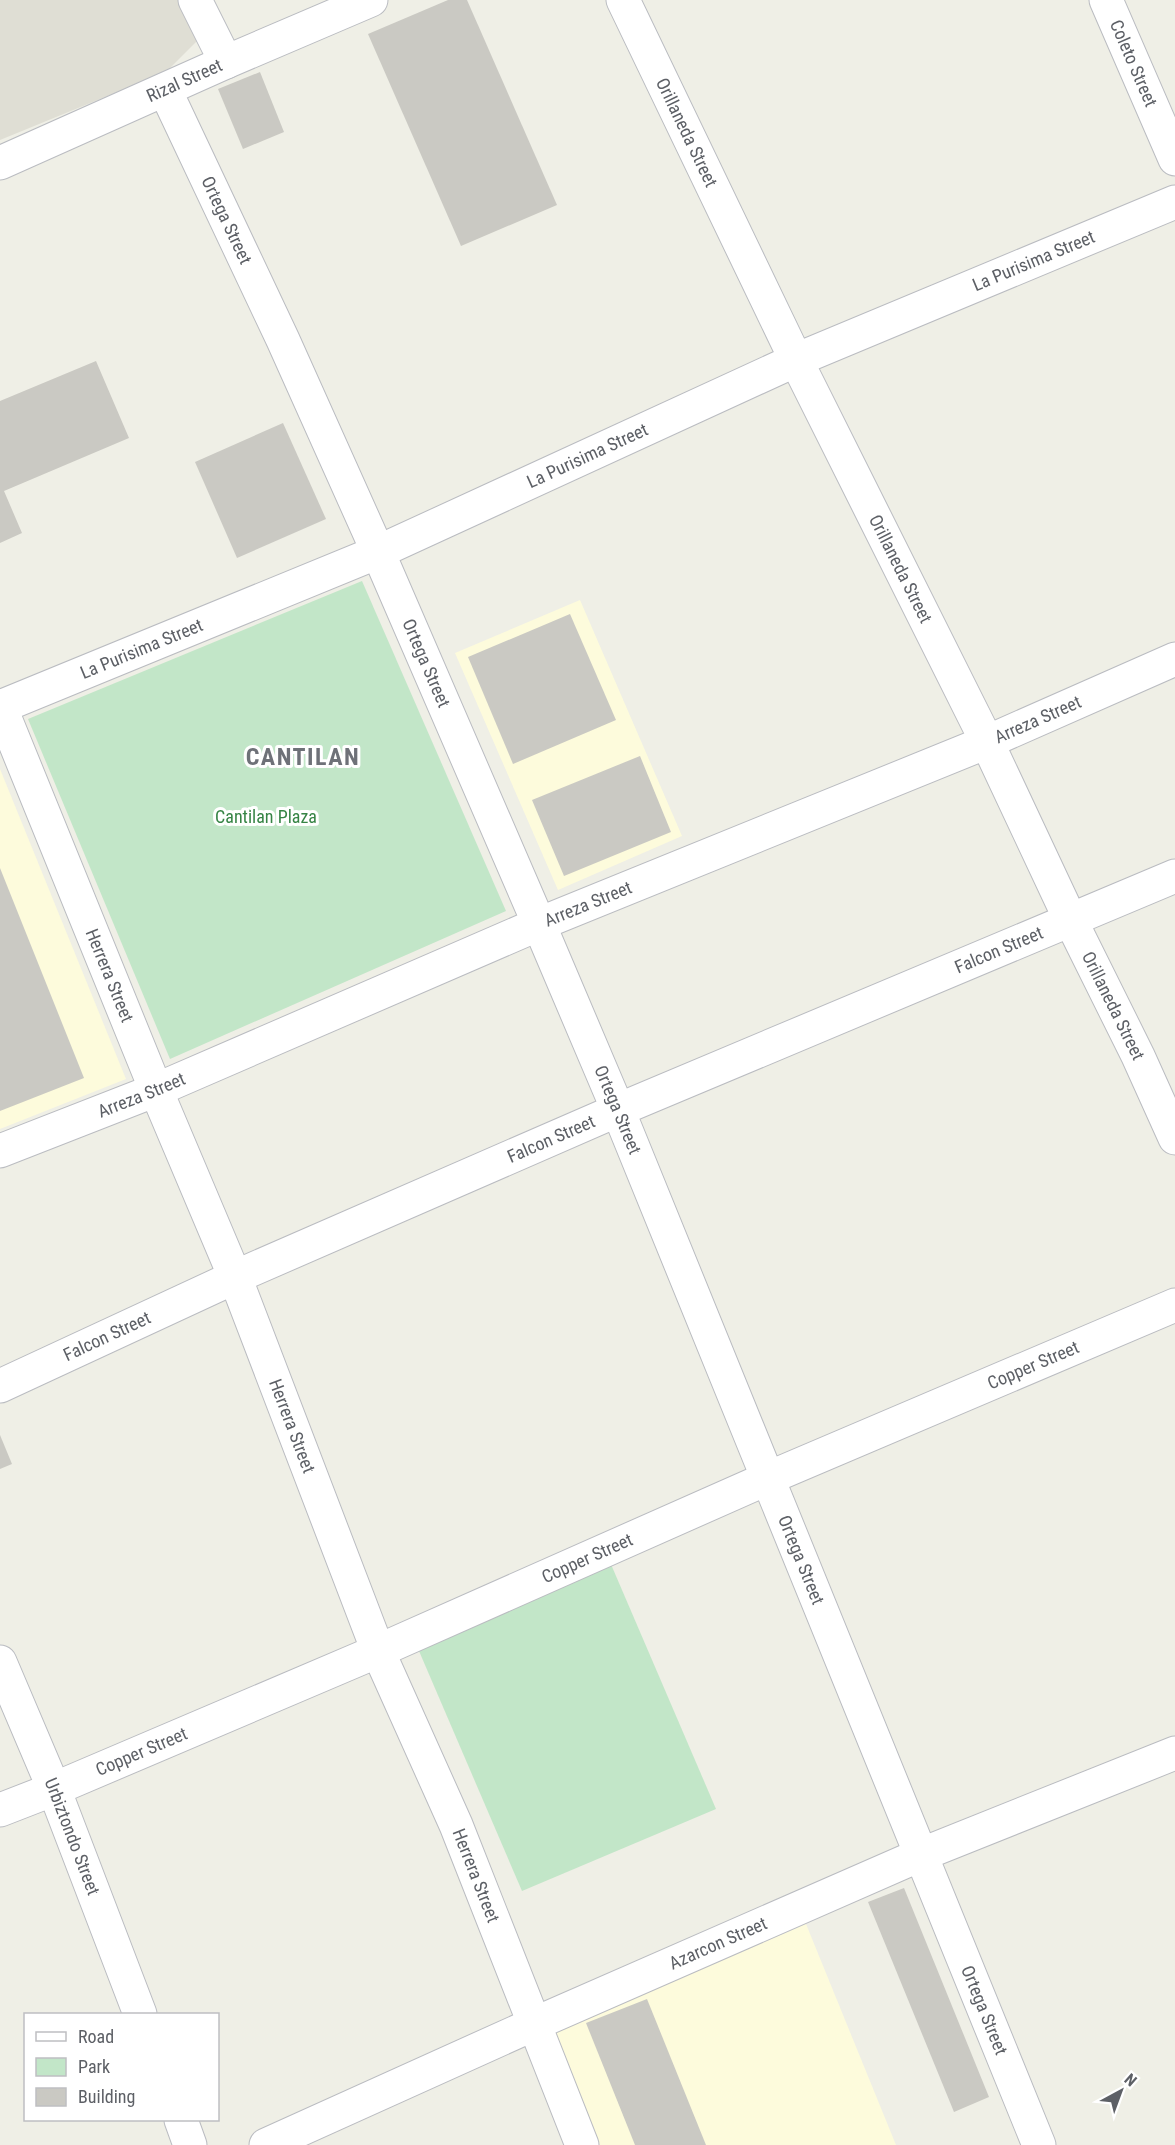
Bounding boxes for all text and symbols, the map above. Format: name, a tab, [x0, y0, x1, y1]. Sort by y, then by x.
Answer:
street label: Coleto Street	[1106, 17, 1162, 110]
street label: Rizal Street	[143, 54, 225, 106]
street label: Orillaneda Street	[652, 74, 722, 190]
street label: Ortega Street	[197, 173, 257, 267]
street label: La Purisima Street	[969, 226, 1098, 295]
street label: La Purisima Street	[524, 419, 651, 492]
street label: Orillaneda Street	[865, 511, 937, 626]
street label: La Purisima Street	[77, 614, 206, 683]
street label: Ortega Street	[398, 616, 455, 711]
street label: Arreza Street	[991, 691, 1084, 747]
district label: CANTILAN	[246, 743, 360, 771]
park label: Cantilan Plaza	[215, 806, 317, 827]
street label: Arreza Street	[541, 876, 635, 931]
street label: Falcon Street	[951, 922, 1046, 977]
street label: Herrera Street	[82, 926, 138, 1025]
street label: Orillaneda Street	[1078, 948, 1149, 1063]
street label: Ortega Street	[590, 1062, 646, 1157]
street label: Arreza Street	[94, 1068, 188, 1122]
street label: Falcon Street	[504, 1110, 598, 1167]
street label: Falcon Street	[60, 1307, 154, 1365]
street label: Copper Street	[984, 1336, 1082, 1394]
street label: Herrera Street	[265, 1376, 320, 1476]
street label: Ortega Street	[774, 1512, 829, 1607]
street label: Copper Street	[538, 1528, 636, 1587]
street label: Copper Street	[92, 1723, 190, 1780]
street label: Urbiztondo Street	[41, 1775, 105, 1898]
street label: Herrera Street	[449, 1826, 504, 1925]
street label: Azarcon Street	[666, 1912, 770, 1974]
street label: Ortega Street	[957, 1962, 1012, 2058]
legend	[24, 2013, 219, 2121]
text: Road	[78, 2026, 114, 2047]
text: Park	[78, 2056, 110, 2077]
north arrow	[1091, 2061, 1151, 2121]
text: N	[1121, 2070, 1140, 2090]
text: Building	[78, 2086, 135, 2107]

